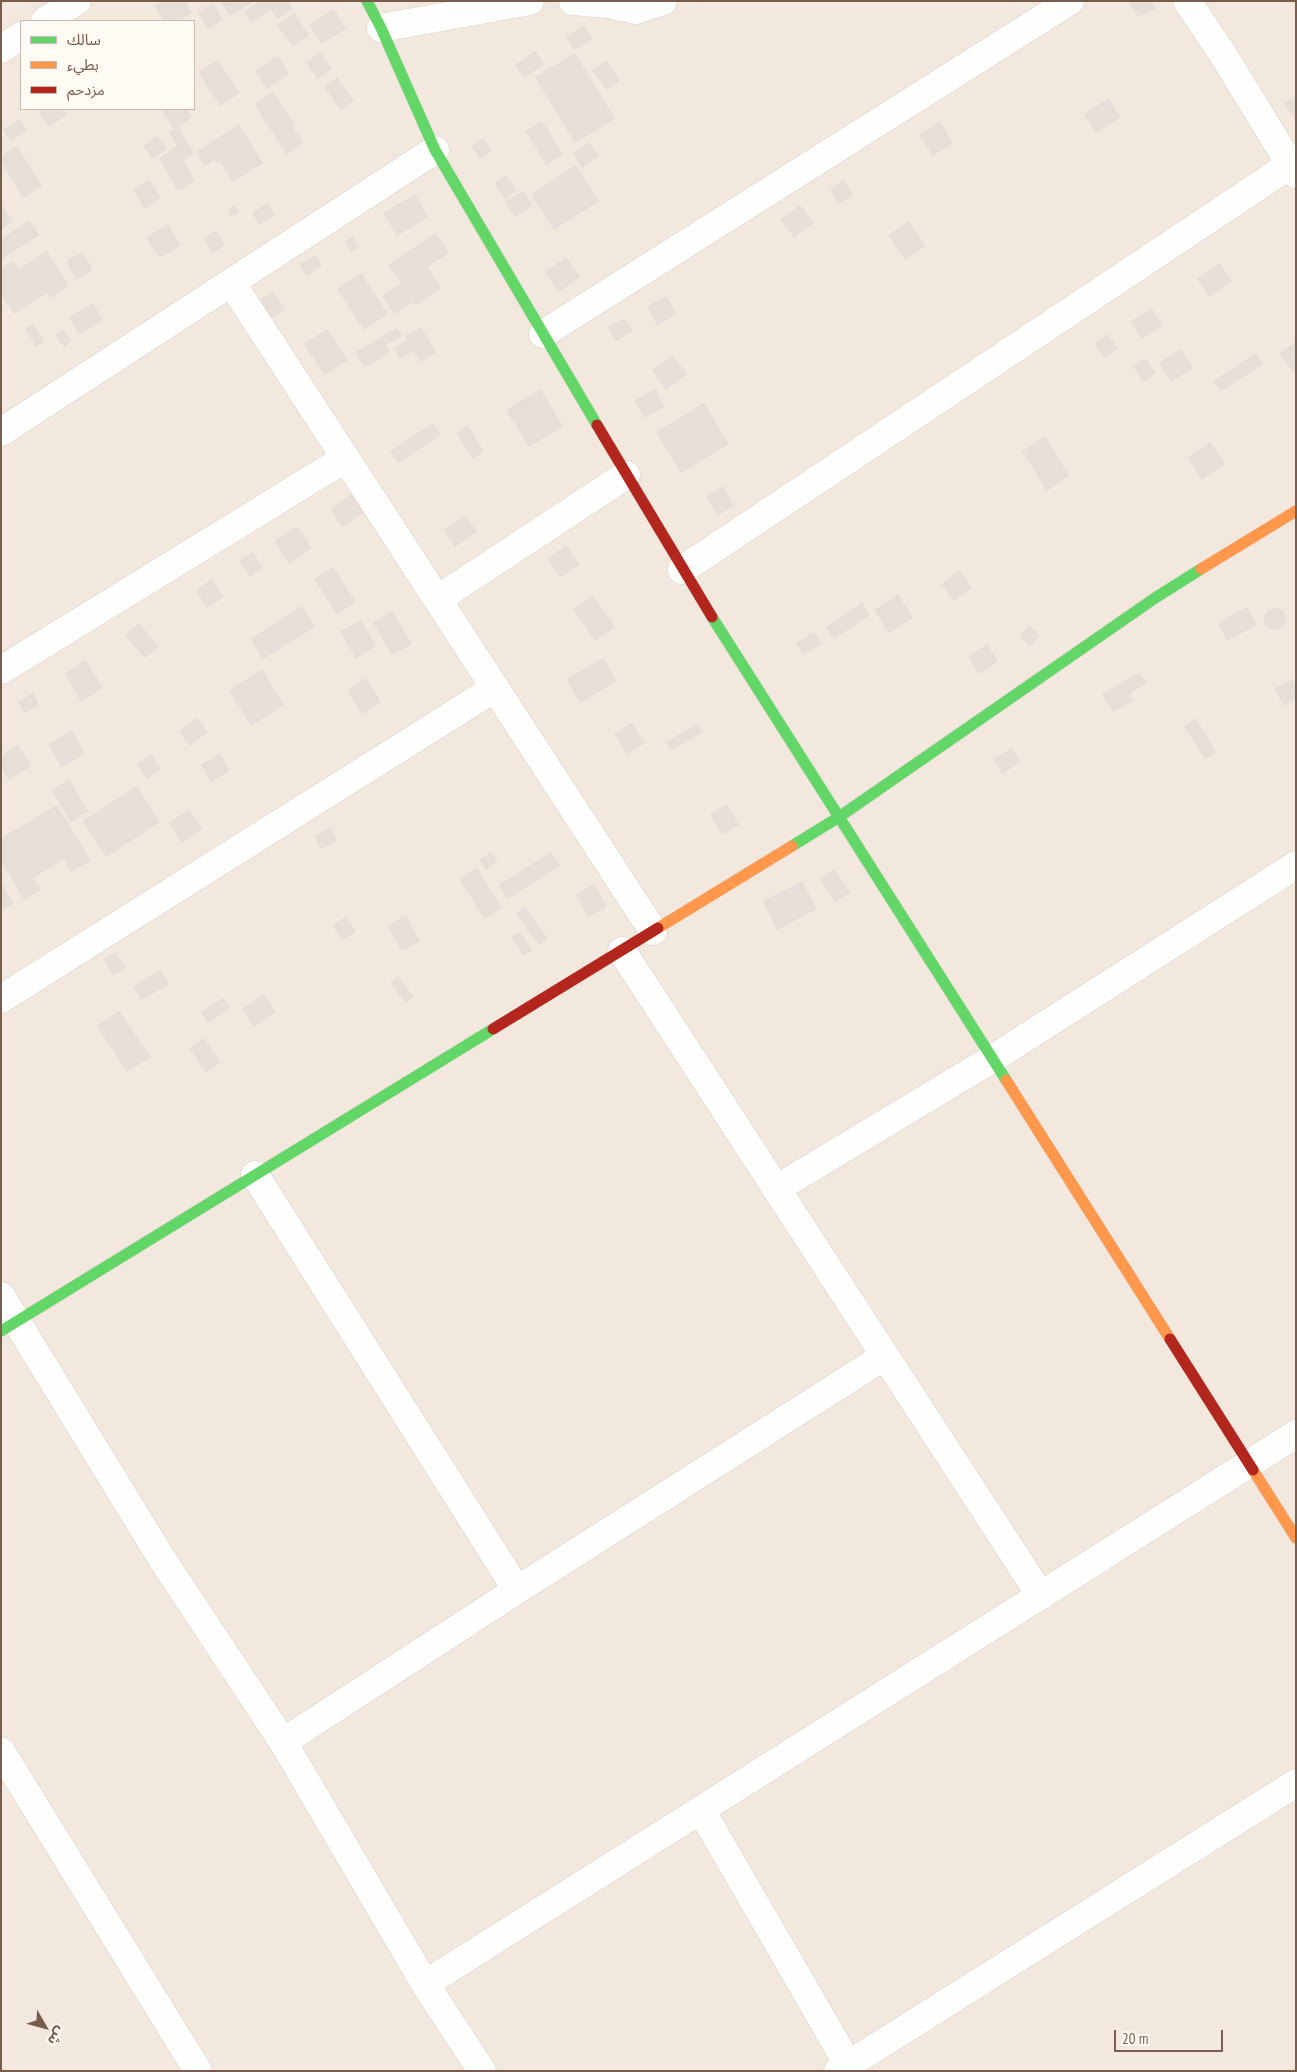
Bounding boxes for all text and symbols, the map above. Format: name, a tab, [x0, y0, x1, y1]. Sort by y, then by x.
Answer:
legend	[20, 20, 195, 110]
text: سالك	[67, 30, 101, 49]
text: بطيء	[67, 55, 99, 74]
text: مزدحم	[67, 80, 105, 99]
north arrow	[20, 2002, 70, 2052]
scale bar	[1117, 2020, 1226, 2052]
text: ش	[44, 2023, 70, 2049]
text: 20 m	[1122, 2029, 1148, 2048]

